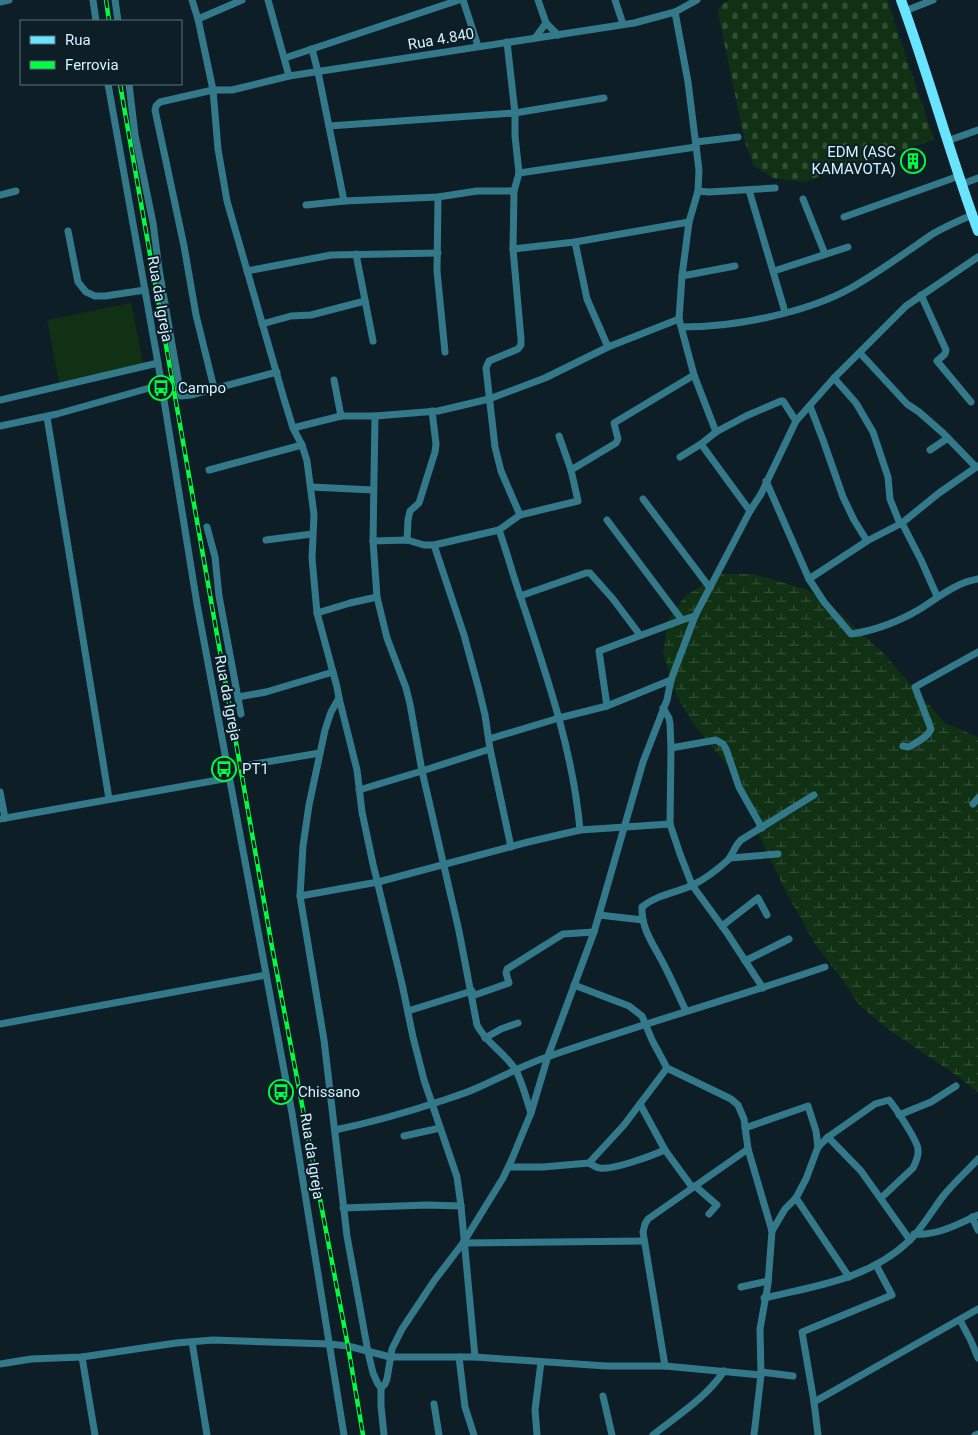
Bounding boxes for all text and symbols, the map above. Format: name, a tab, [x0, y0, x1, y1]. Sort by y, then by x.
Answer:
legend	[20, 20, 182, 85]
street label: Rua 4.840	[406, 24, 476, 54]
text: Rua	[65, 31, 91, 49]
text: Ferrovia	[65, 56, 119, 74]
place label: EDM (ASC KAMAVOTA)	[811, 143, 896, 178]
building icon: EDM (ASC KAMAVOTA)	[900, 148, 926, 174]
street label: Rua da Igreja	[144, 255, 176, 343]
bus stop icon: Campo	[148, 375, 174, 401]
place label: Campo	[178, 379, 226, 397]
street label: Rua da Igreja	[211, 654, 245, 742]
bus stop icon: PT1	[211, 756, 237, 782]
place label: PT1	[242, 760, 269, 778]
bus stop icon: Chissano	[268, 1079, 294, 1105]
place label: Chissano	[298, 1083, 360, 1101]
street label: Rua da Igreja	[296, 1112, 328, 1200]

